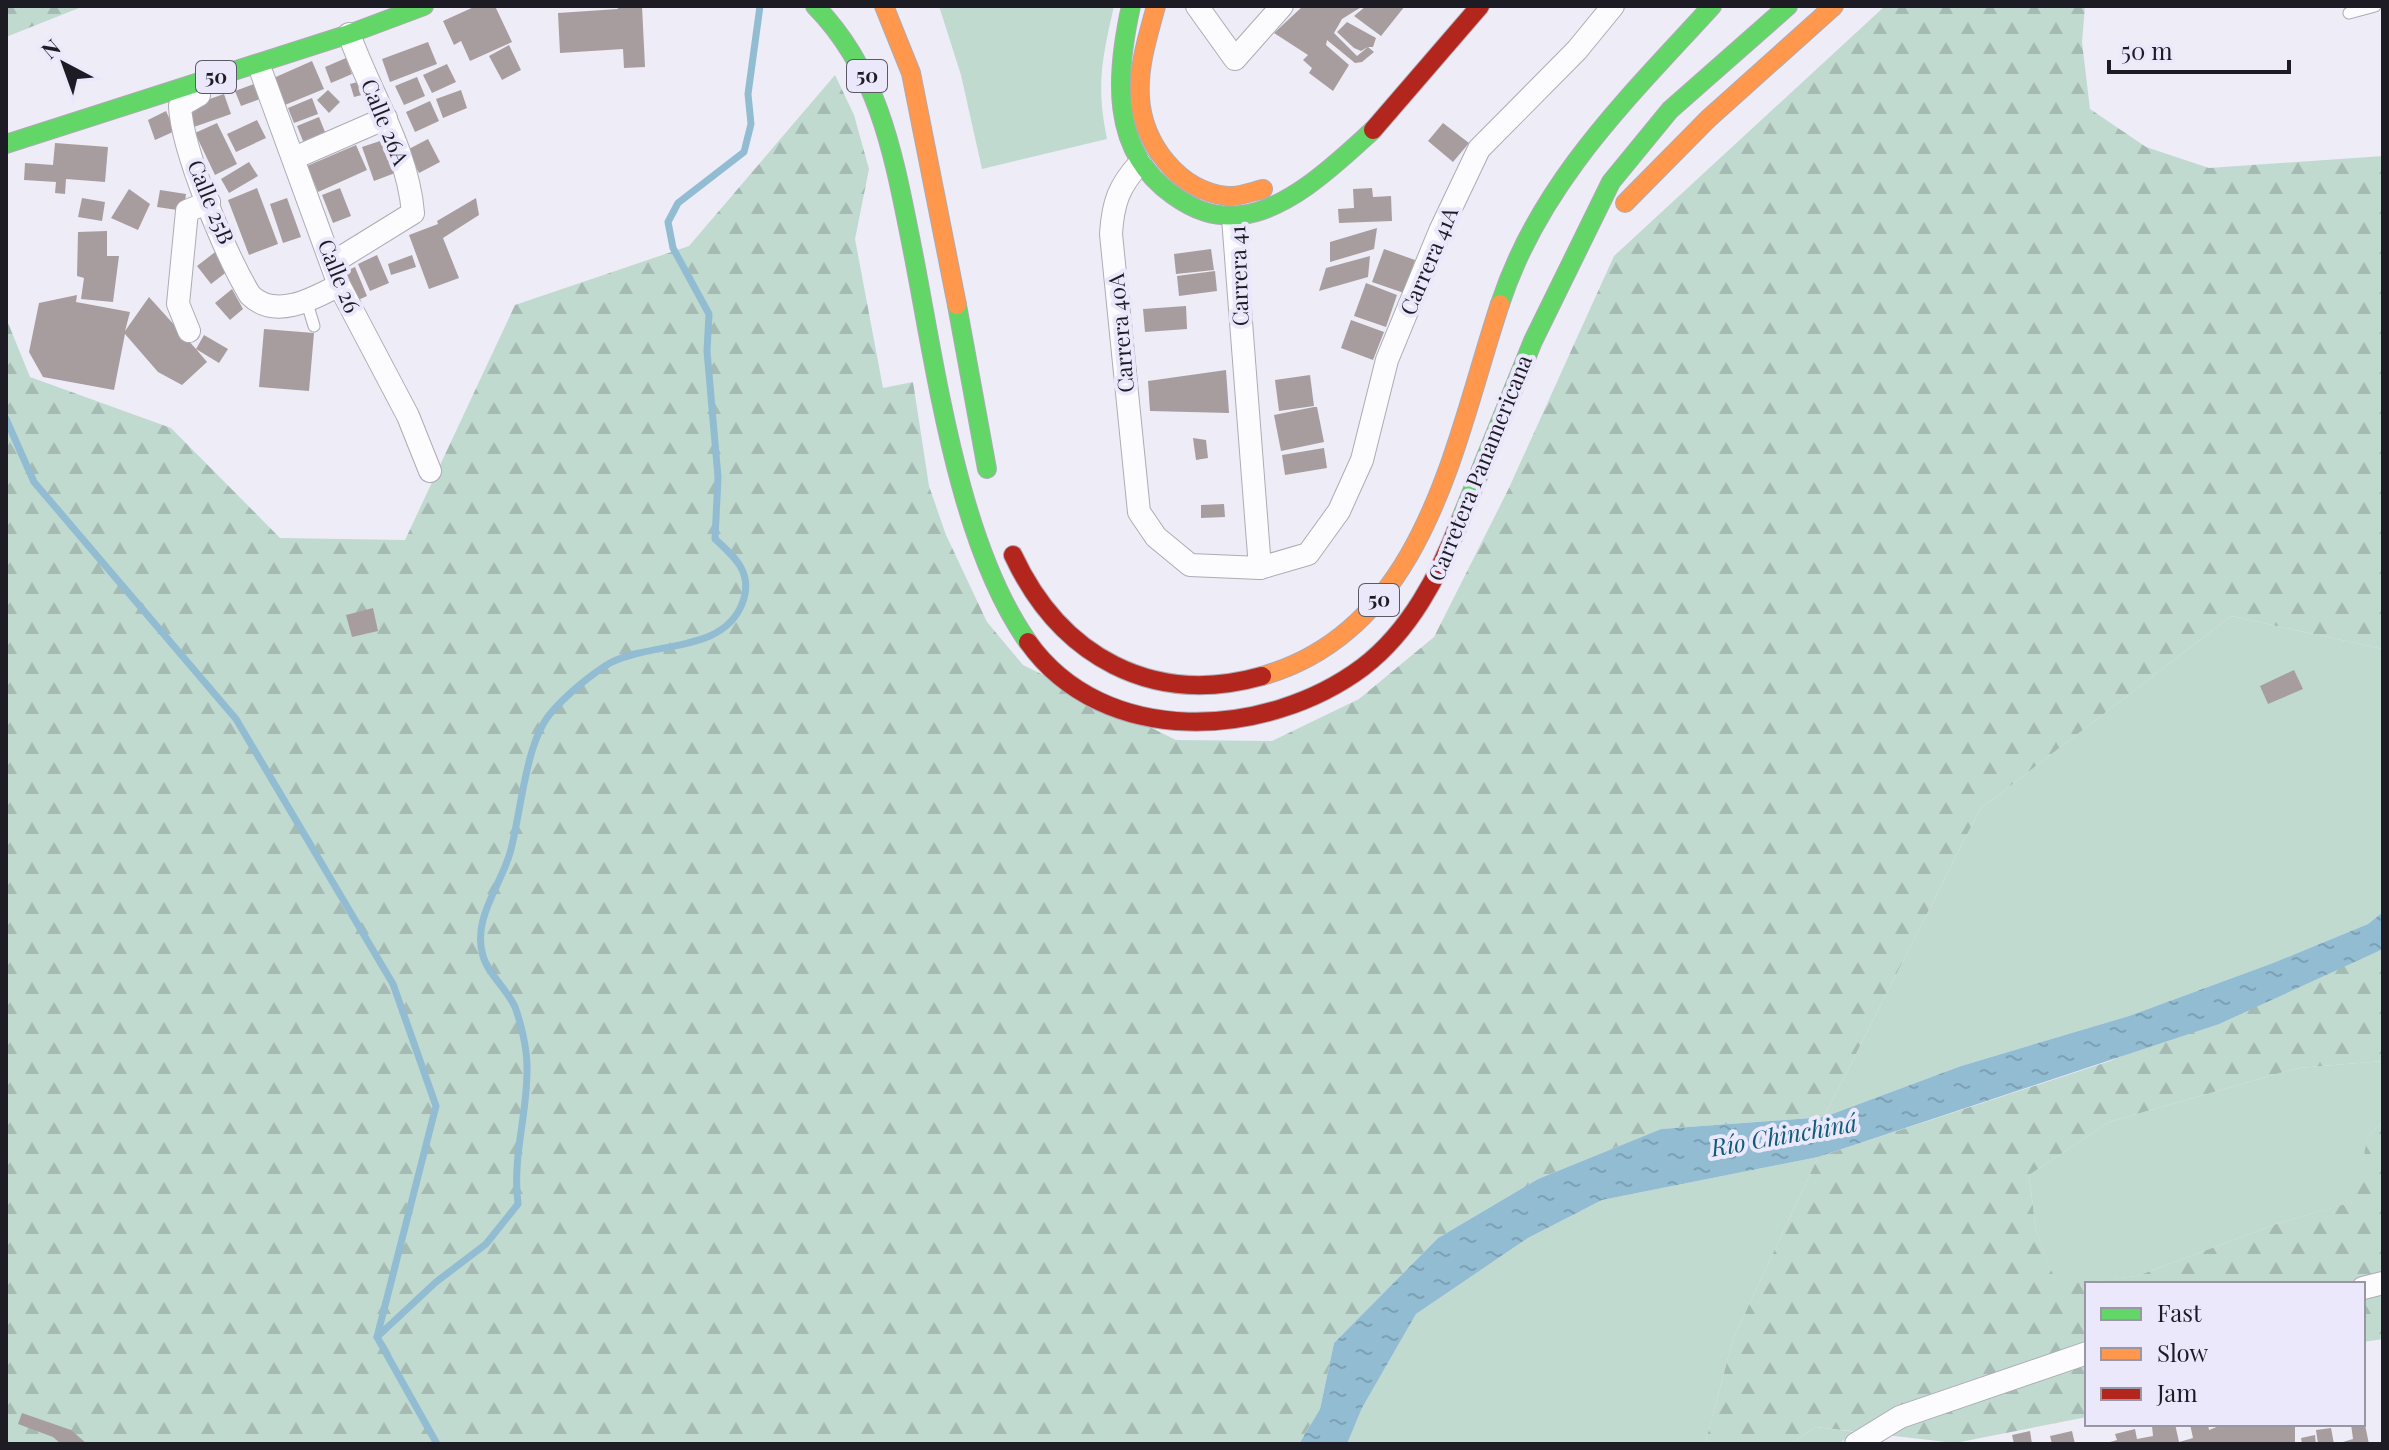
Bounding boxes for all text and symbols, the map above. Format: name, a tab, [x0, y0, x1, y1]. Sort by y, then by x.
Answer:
north arrow	[24, 24, 104, 104]
scale bar	[2109, 24, 2289, 74]
text: N	[34, 32, 66, 65]
text: 50 m	[2121, 34, 2173, 66]
road number: 50	[847, 60, 887, 92]
road number: 50	[196, 61, 236, 93]
street label: Calle 26A	[355, 74, 417, 169]
street label: Calle 25B	[181, 155, 242, 248]
street label: Carrera 41A	[1392, 202, 1464, 319]
street label: Carrera 41	[1221, 225, 1255, 327]
street label: Calle 26	[312, 234, 368, 317]
street label: Carrera 40A	[1100, 272, 1140, 394]
street label: Carretera Panamericana	[1420, 350, 1538, 585]
road number: 50	[1359, 584, 1399, 616]
water label: Río Chinchiná	[1707, 1105, 1860, 1163]
legend	[2085, 1282, 2365, 1426]
text: Fast	[2157, 1296, 2202, 1328]
text: Slow	[2157, 1336, 2209, 1368]
text: Jam	[2156, 1376, 2198, 1408]

